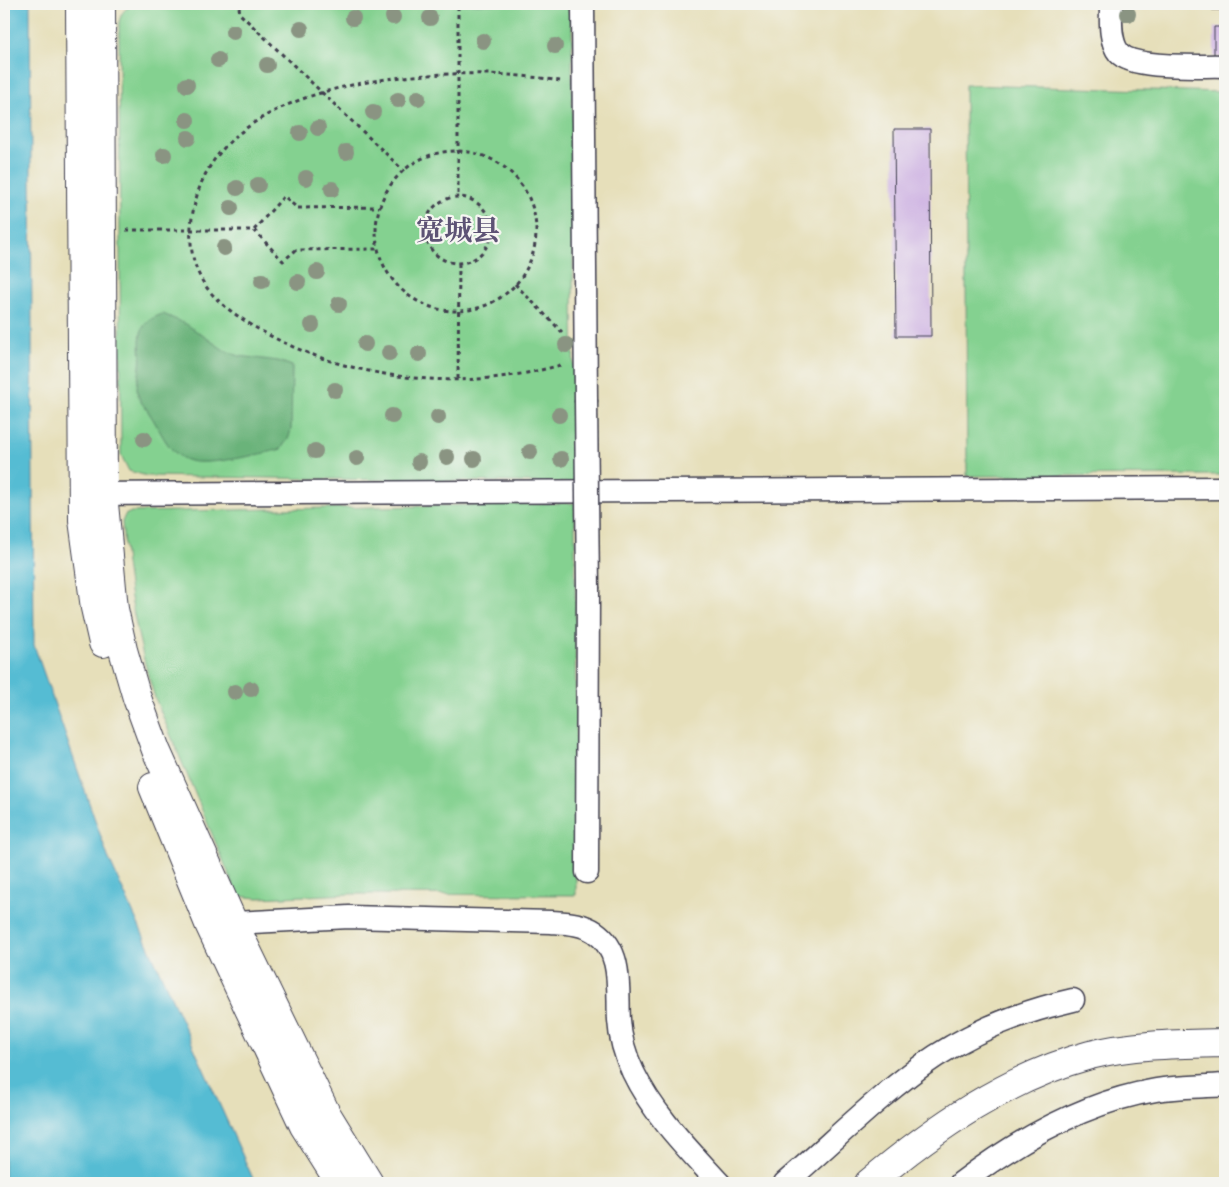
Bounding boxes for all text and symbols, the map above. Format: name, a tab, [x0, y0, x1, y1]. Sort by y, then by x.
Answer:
district label: 宽城县	[416, 213, 500, 248]

